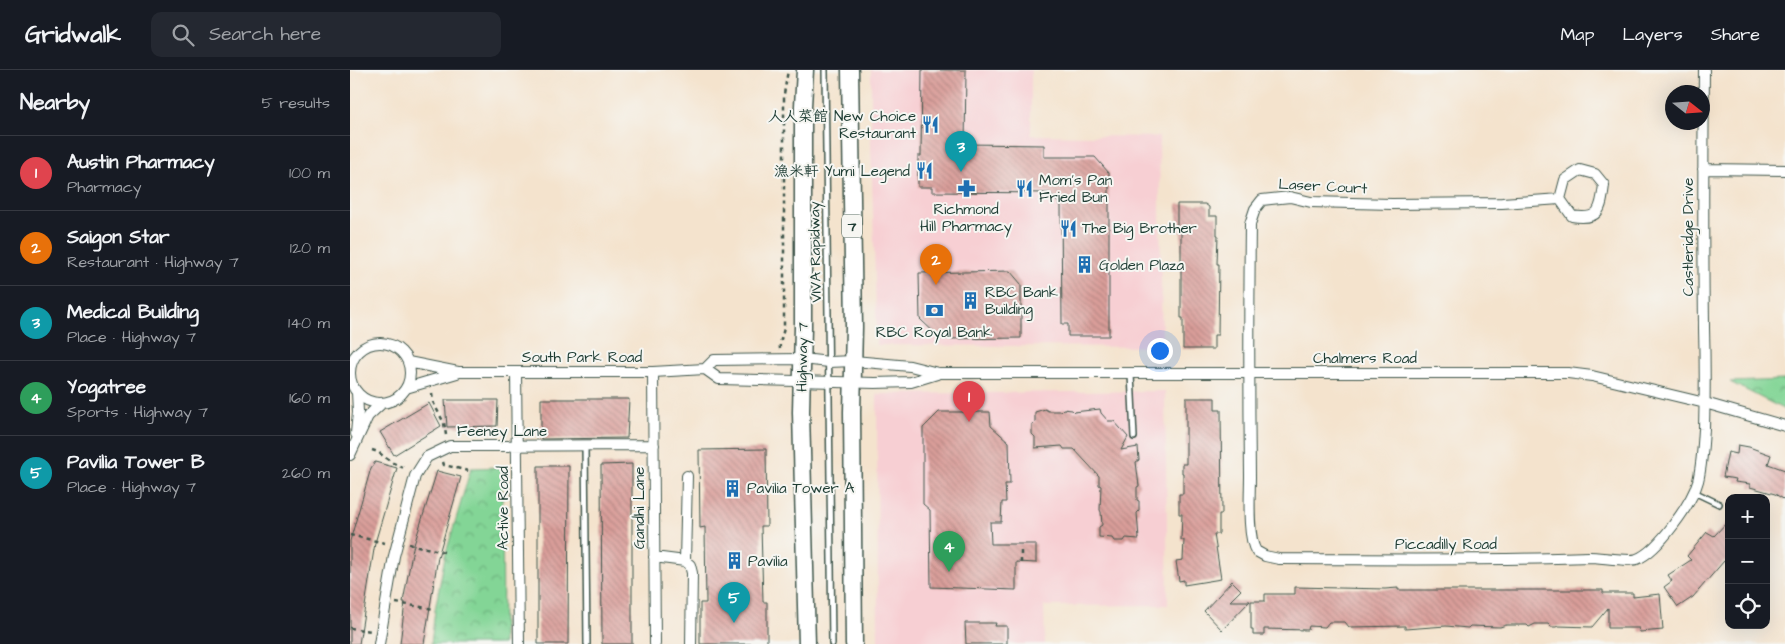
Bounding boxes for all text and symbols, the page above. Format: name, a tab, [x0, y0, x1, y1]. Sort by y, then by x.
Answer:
search box	[151, 12, 501, 57]
text: Gridwalk	[25, 18, 121, 52]
icon: search	[169, 21, 197, 49]
text: Search here	[209, 21, 321, 48]
text: Map	[1560, 22, 1594, 47]
text: Layers	[1622, 22, 1683, 47]
text: Share	[1711, 22, 1760, 47]
north arrow	[1665, 85, 1710, 130]
text: Nearby	[20, 88, 90, 117]
text: 5 results	[262, 92, 330, 114]
place label: 人人菜館 New Choice Restaurant	[768, 106, 916, 144]
restaurant icon: 人人菜館 New Choice Restaurant	[920, 115, 940, 135]
pin: 3	[945, 131, 977, 172]
text: Austin Pharmacy	[67, 149, 215, 176]
place label: 漁米軒 Yumi Legend	[774, 161, 910, 183]
restaurant icon: 漁米軒 Yumi Legend	[914, 161, 934, 181]
text: 1	[35, 162, 37, 184]
text: 100 m	[289, 162, 330, 184]
place label: Mom's Pan Fried Bun	[1039, 170, 1113, 208]
street label: Laser Court	[1278, 174, 1368, 199]
text: Pharmacy	[67, 176, 142, 198]
pharmacy icon: Richmond Hill Pharmacy	[956, 178, 976, 198]
street label: Castleridge Drive	[1678, 178, 1700, 296]
restaurant icon: Mom's Pan Fried Bun	[1015, 179, 1035, 199]
place label: Richmond Hill Pharmacy	[920, 199, 1012, 238]
street label: VIVA Rapidway	[804, 201, 828, 303]
road number: 7	[842, 214, 862, 238]
restaurant icon: The Big Brother	[1058, 218, 1078, 238]
place label: The Big Brother	[1082, 218, 1197, 240]
text: Saigon Star	[67, 224, 169, 251]
text: 2	[31, 237, 41, 259]
text: 120 m	[290, 237, 330, 259]
pin: 2	[920, 244, 952, 285]
text: Restaurant · Highway 7	[67, 251, 239, 273]
building icon: Golden Plaza	[1075, 255, 1095, 275]
place label: Golden Plaza	[1099, 255, 1184, 276]
place label: RBC Bank Building	[985, 282, 1058, 321]
building icon: RBC Bank Building	[961, 291, 981, 311]
text: Medical Building	[67, 299, 199, 326]
bank icon: RBC Royal Bank	[924, 301, 944, 321]
text: 3	[32, 312, 40, 334]
text: 140 m	[288, 312, 330, 334]
street label: Highway 7	[791, 322, 815, 392]
place label: RBC Royal Bank	[876, 322, 992, 344]
text: Place · Highway 7	[67, 326, 196, 348]
your location	[1147, 338, 1173, 364]
street label: South Park Road	[522, 347, 642, 368]
street label: Chalmers Road	[1313, 348, 1417, 369]
text: Yogatree	[67, 374, 146, 401]
pin: 1	[953, 381, 985, 422]
text: 4	[31, 387, 41, 409]
text: 160 m	[289, 387, 330, 409]
text: Sports · Highway 7	[67, 401, 208, 423]
street label: Feeney Lane	[457, 421, 547, 443]
text: Pavilia Tower B	[67, 449, 204, 476]
text: 5	[30, 462, 42, 484]
text: 260 m	[282, 462, 330, 484]
street label: Active Road	[493, 466, 514, 550]
street label: Gandhi Lane	[629, 467, 650, 549]
text: Place · Highway 7	[67, 476, 196, 498]
building icon: Pavilia Tower A	[723, 478, 743, 498]
place label: Pavilia Tower A	[747, 478, 855, 499]
map controls	[1725, 494, 1770, 629]
button: +	[1725, 494, 1770, 539]
pin: 4	[933, 531, 965, 572]
street label: Piccadilly Road	[1395, 534, 1497, 556]
button: −	[1725, 539, 1770, 584]
building icon: Pavilia	[724, 551, 744, 571]
place label: Pavilia	[748, 551, 788, 572]
pin: 5	[718, 582, 750, 623]
button: locate	[1725, 584, 1770, 629]

